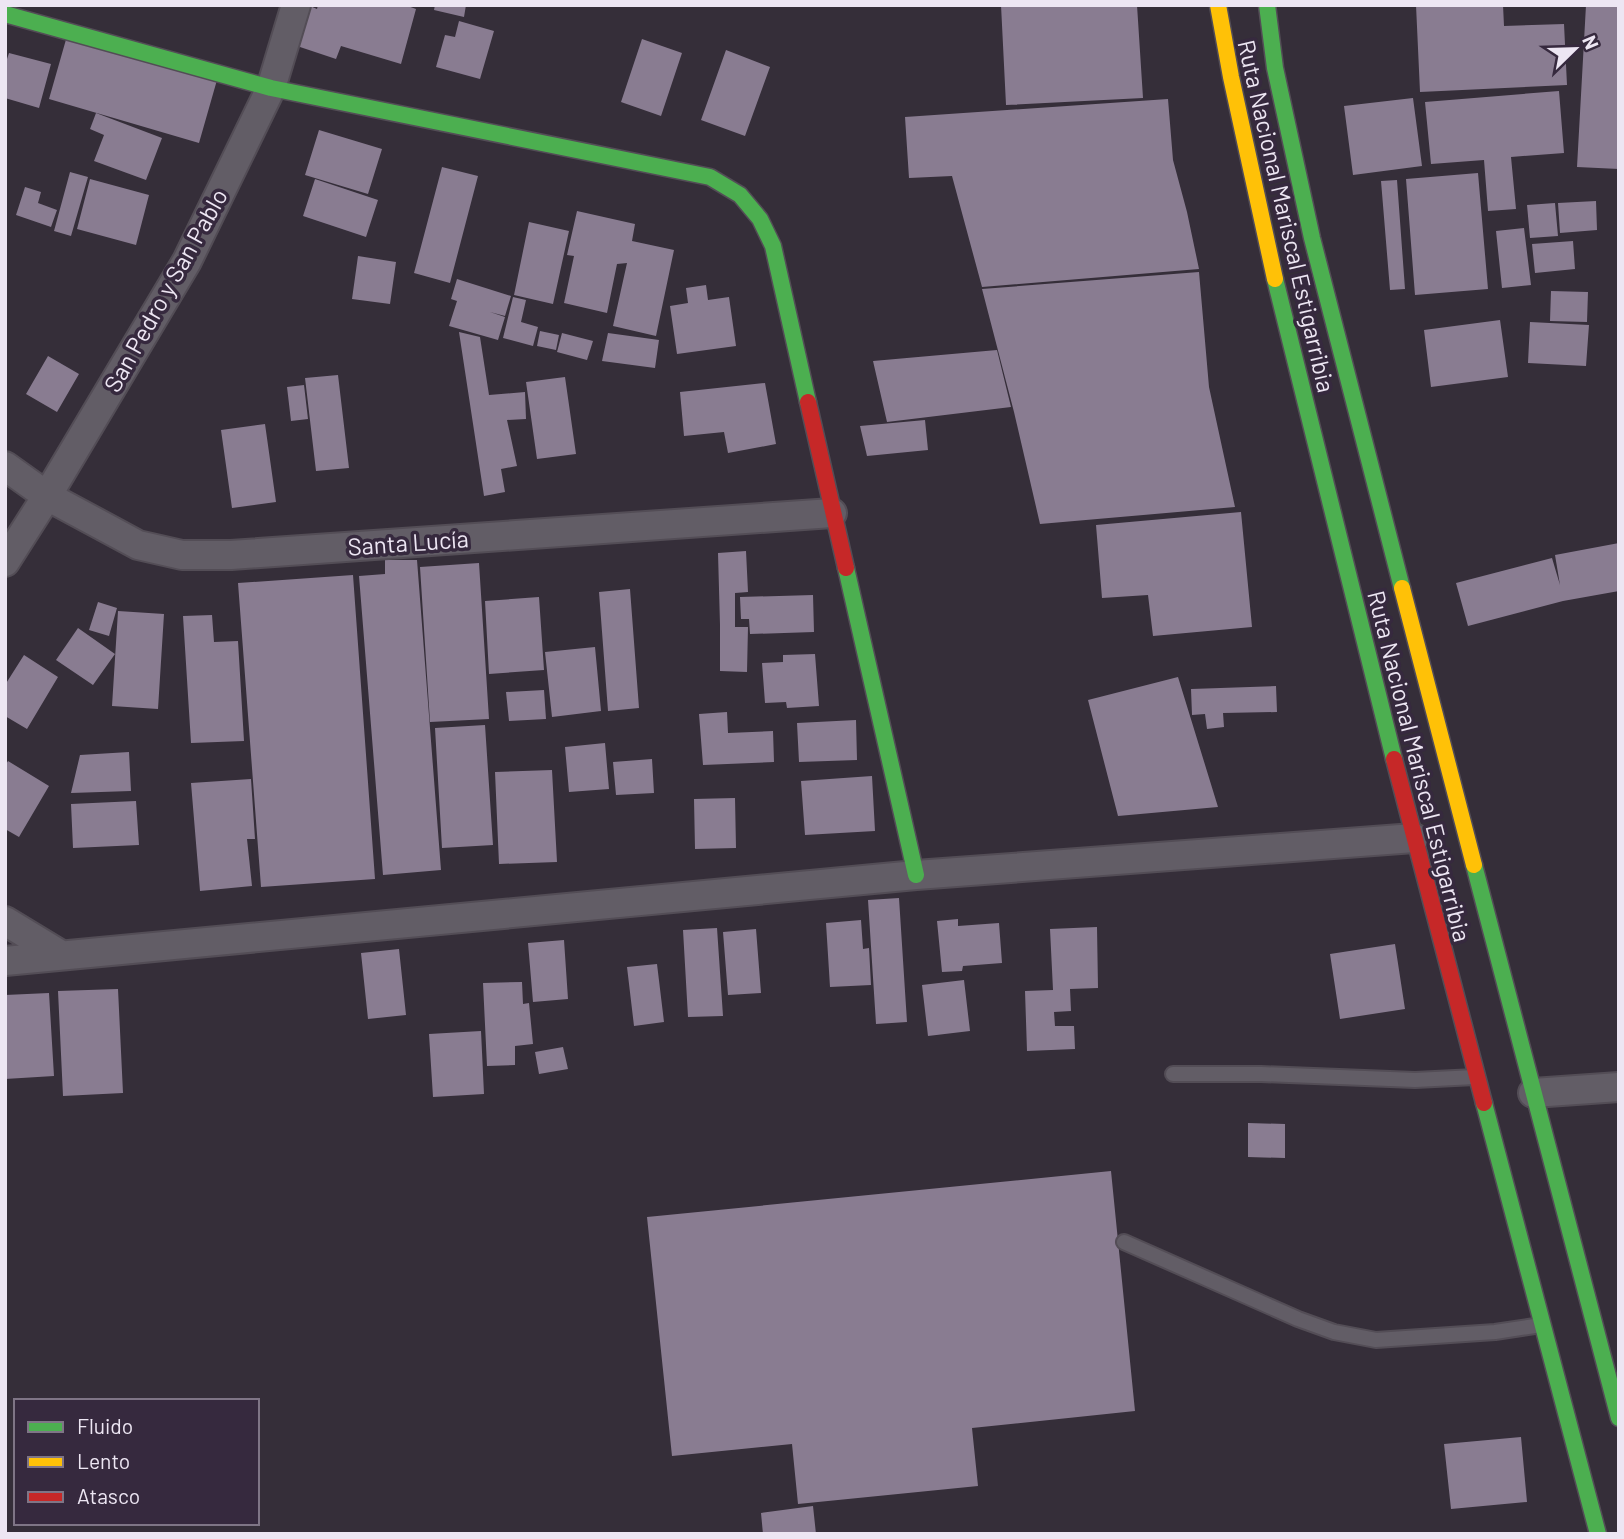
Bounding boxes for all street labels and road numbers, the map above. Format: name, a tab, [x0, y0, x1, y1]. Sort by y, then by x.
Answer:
street label: Ruta Nacional Mariscal Estigarribia	[1232, 37, 1342, 395]
street label: San Pedro y San Pablo	[97, 183, 233, 397]
street label: Santa Lucía	[346, 523, 470, 561]
street label: Ruta Nacional Mariscal Estigarribia	[1362, 587, 1478, 945]

